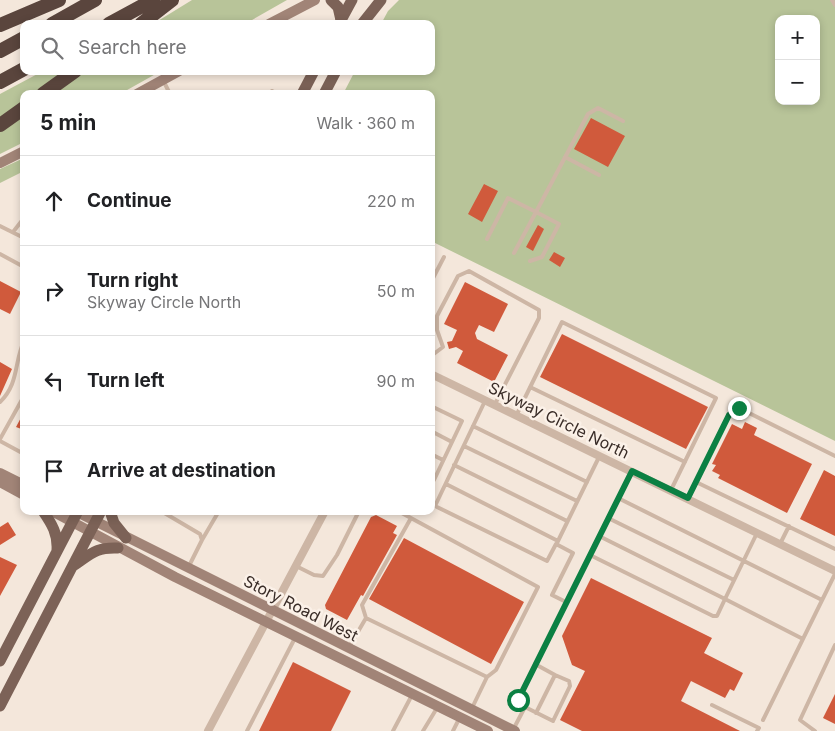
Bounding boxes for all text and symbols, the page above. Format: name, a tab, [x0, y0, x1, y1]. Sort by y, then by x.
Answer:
map controls	[775, 15, 820, 105]
button: +	[775, 15, 820, 60]
search box	[20, 20, 435, 75]
icon: search	[38, 34, 66, 62]
text: Search here	[78, 36, 187, 59]
button: −	[775, 60, 820, 105]
text: 5 min	[40, 110, 96, 135]
text: Walk · 360 m	[316, 113, 415, 133]
icon: ahead	[40, 187, 68, 215]
text: Continue	[87, 189, 172, 212]
text: 220 m	[367, 191, 415, 211]
text: Turn right	[87, 269, 178, 292]
icon: right	[40, 277, 68, 305]
text: 50 m	[377, 281, 415, 301]
text: Skyway Circle North	[87, 292, 241, 312]
icon: left	[40, 367, 68, 395]
text: Turn left	[87, 369, 165, 392]
text: 90 m	[376, 371, 415, 391]
street label: Skyway Circle North	[485, 377, 633, 463]
route end	[728, 397, 751, 420]
icon: arrive	[40, 457, 68, 485]
text: Arrive at destination	[87, 459, 276, 482]
street label: Story Road West	[240, 571, 362, 645]
route start	[507, 689, 530, 712]

